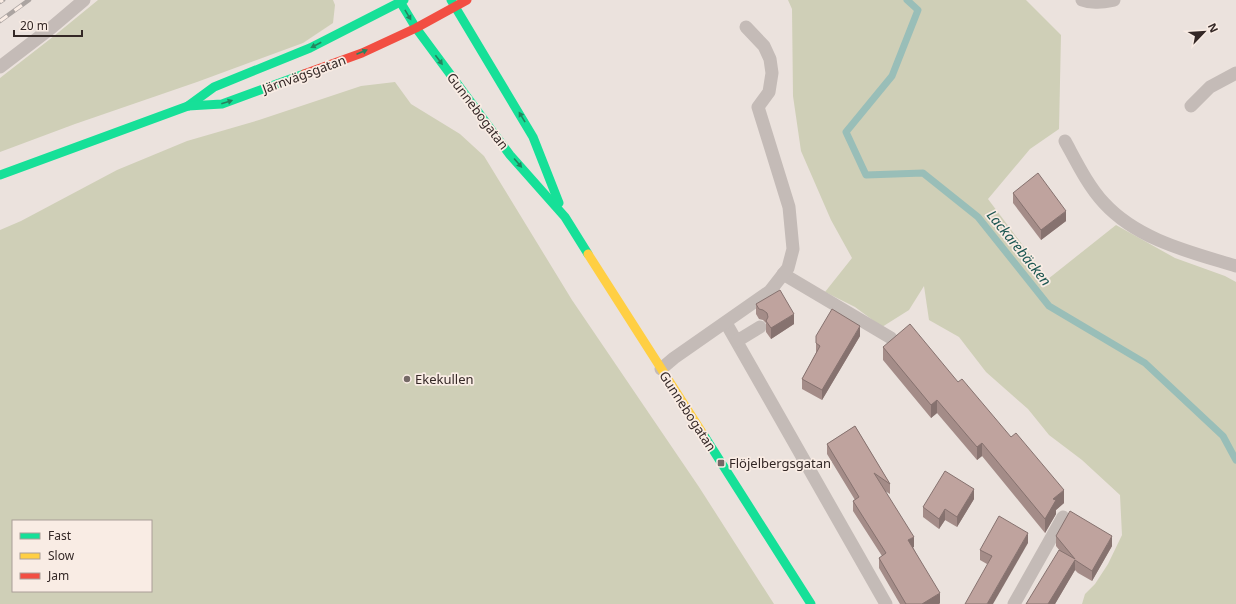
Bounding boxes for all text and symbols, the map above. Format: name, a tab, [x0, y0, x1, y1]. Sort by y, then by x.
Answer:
one-way arrow	[405, 9, 412, 21]
scale bar	[14, 12, 82, 38]
north arrow	[1184, 12, 1224, 52]
text: 20 m	[20, 17, 48, 34]
text: N	[1205, 20, 1222, 35]
one-way arrow	[310, 42, 322, 49]
one-way arrow	[356, 49, 368, 55]
street label: Järnvägsgatan	[258, 51, 348, 98]
one-way arrow	[435, 54, 443, 65]
street label: Gunnebogatan	[443, 69, 513, 153]
one-way arrow	[221, 99, 233, 105]
one-way arrow	[518, 111, 525, 123]
one-way arrow	[513, 158, 522, 168]
water label: Lackarebäcken	[983, 206, 1056, 290]
street label: Gunnebogatan	[655, 367, 721, 455]
place label: Ekekullen	[415, 370, 474, 388]
marker: Ekekullen	[402, 374, 412, 384]
place label: Flöjelbergsgatan	[729, 454, 831, 472]
marker: Flöjelbergsgatan	[716, 458, 726, 468]
legend	[12, 520, 152, 592]
text: Fast	[48, 527, 72, 544]
text: Slow	[48, 547, 75, 564]
text: Jam	[47, 567, 69, 584]

